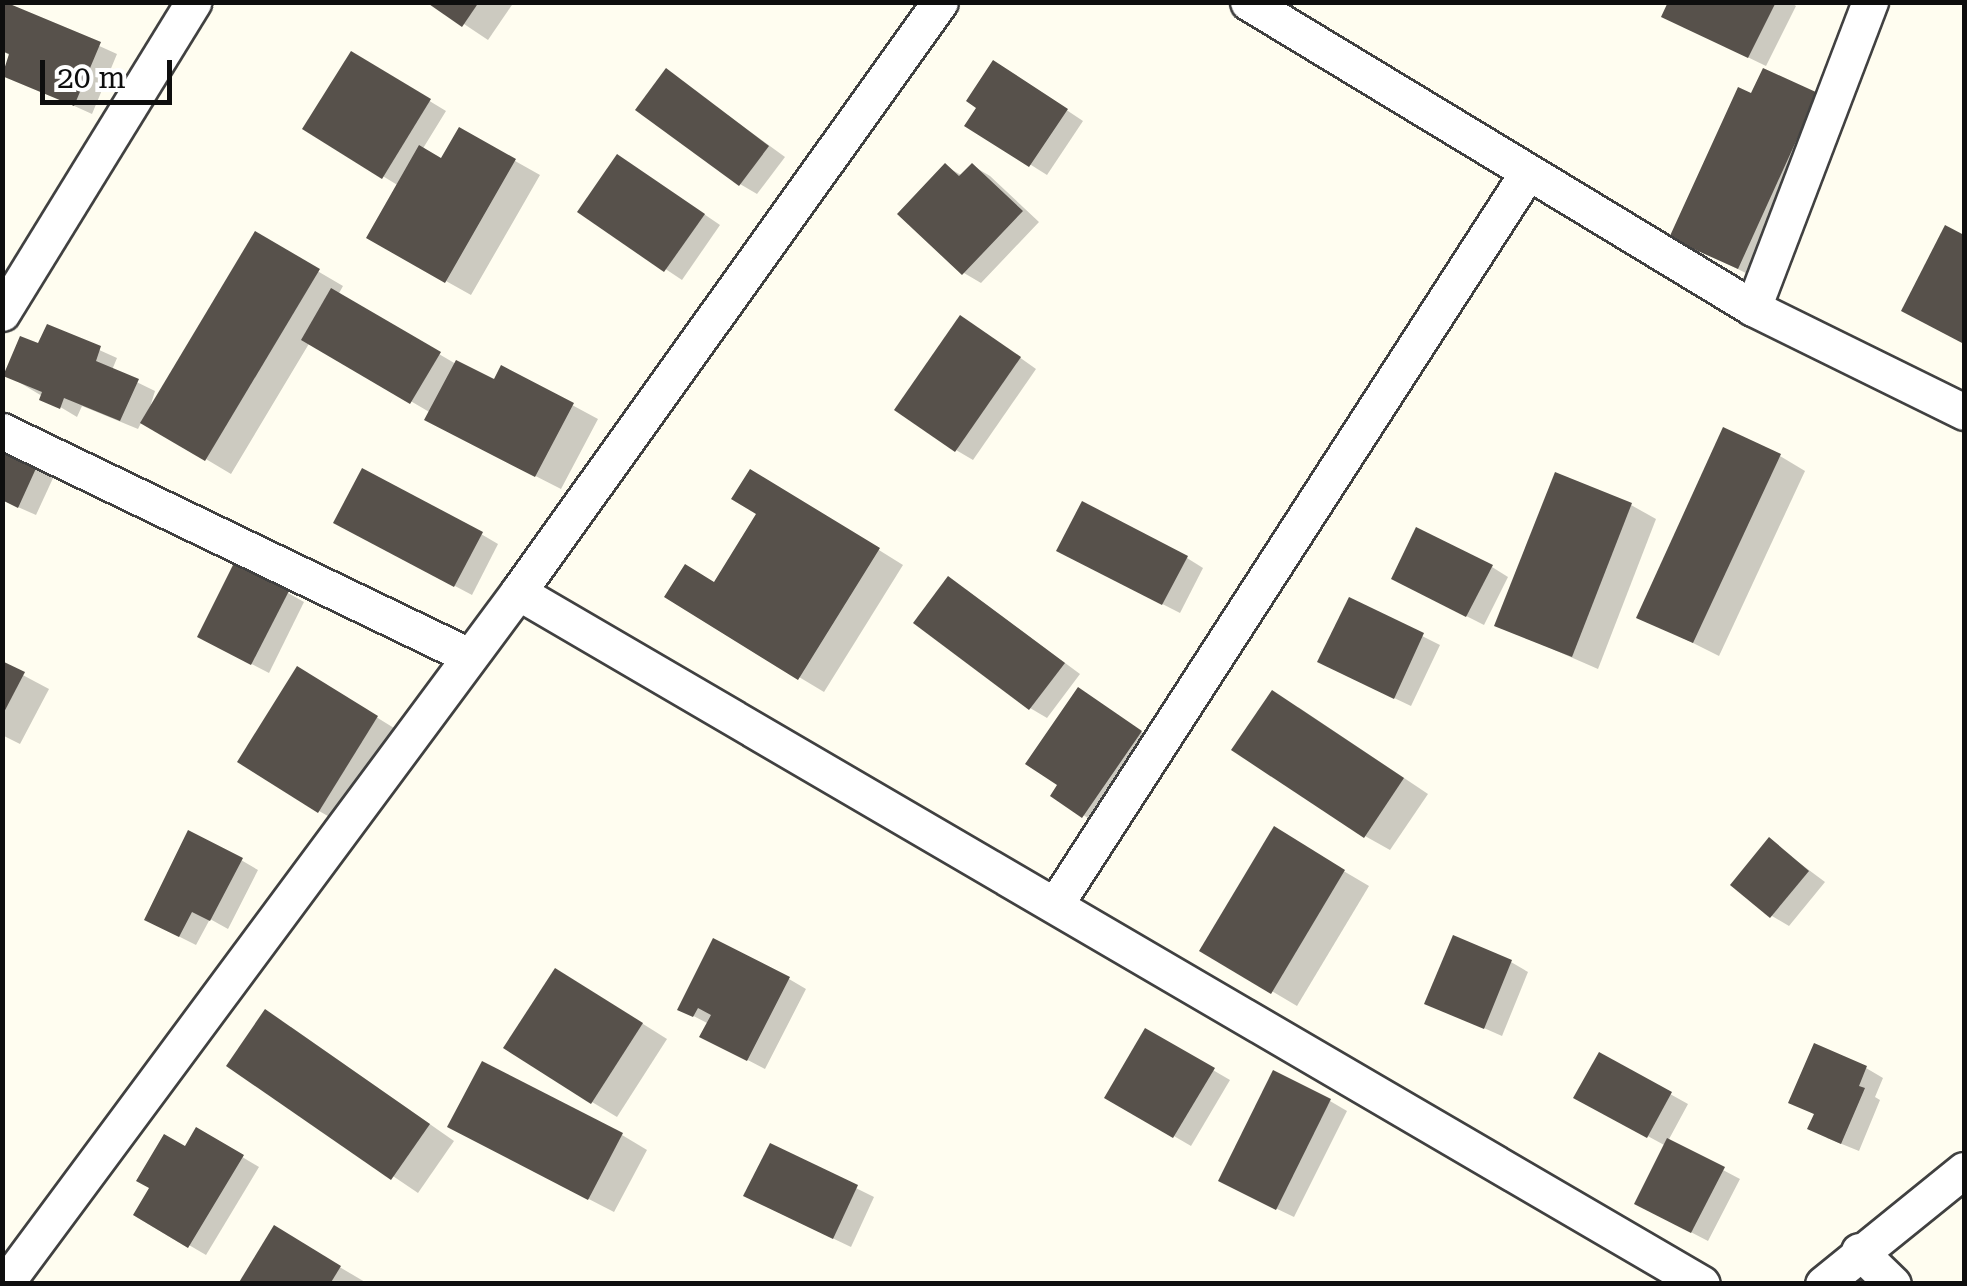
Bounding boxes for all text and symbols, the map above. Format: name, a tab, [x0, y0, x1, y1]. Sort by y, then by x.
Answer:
scale bar	[45, 40, 178, 102]
text: 20 m	[57, 60, 126, 95]

